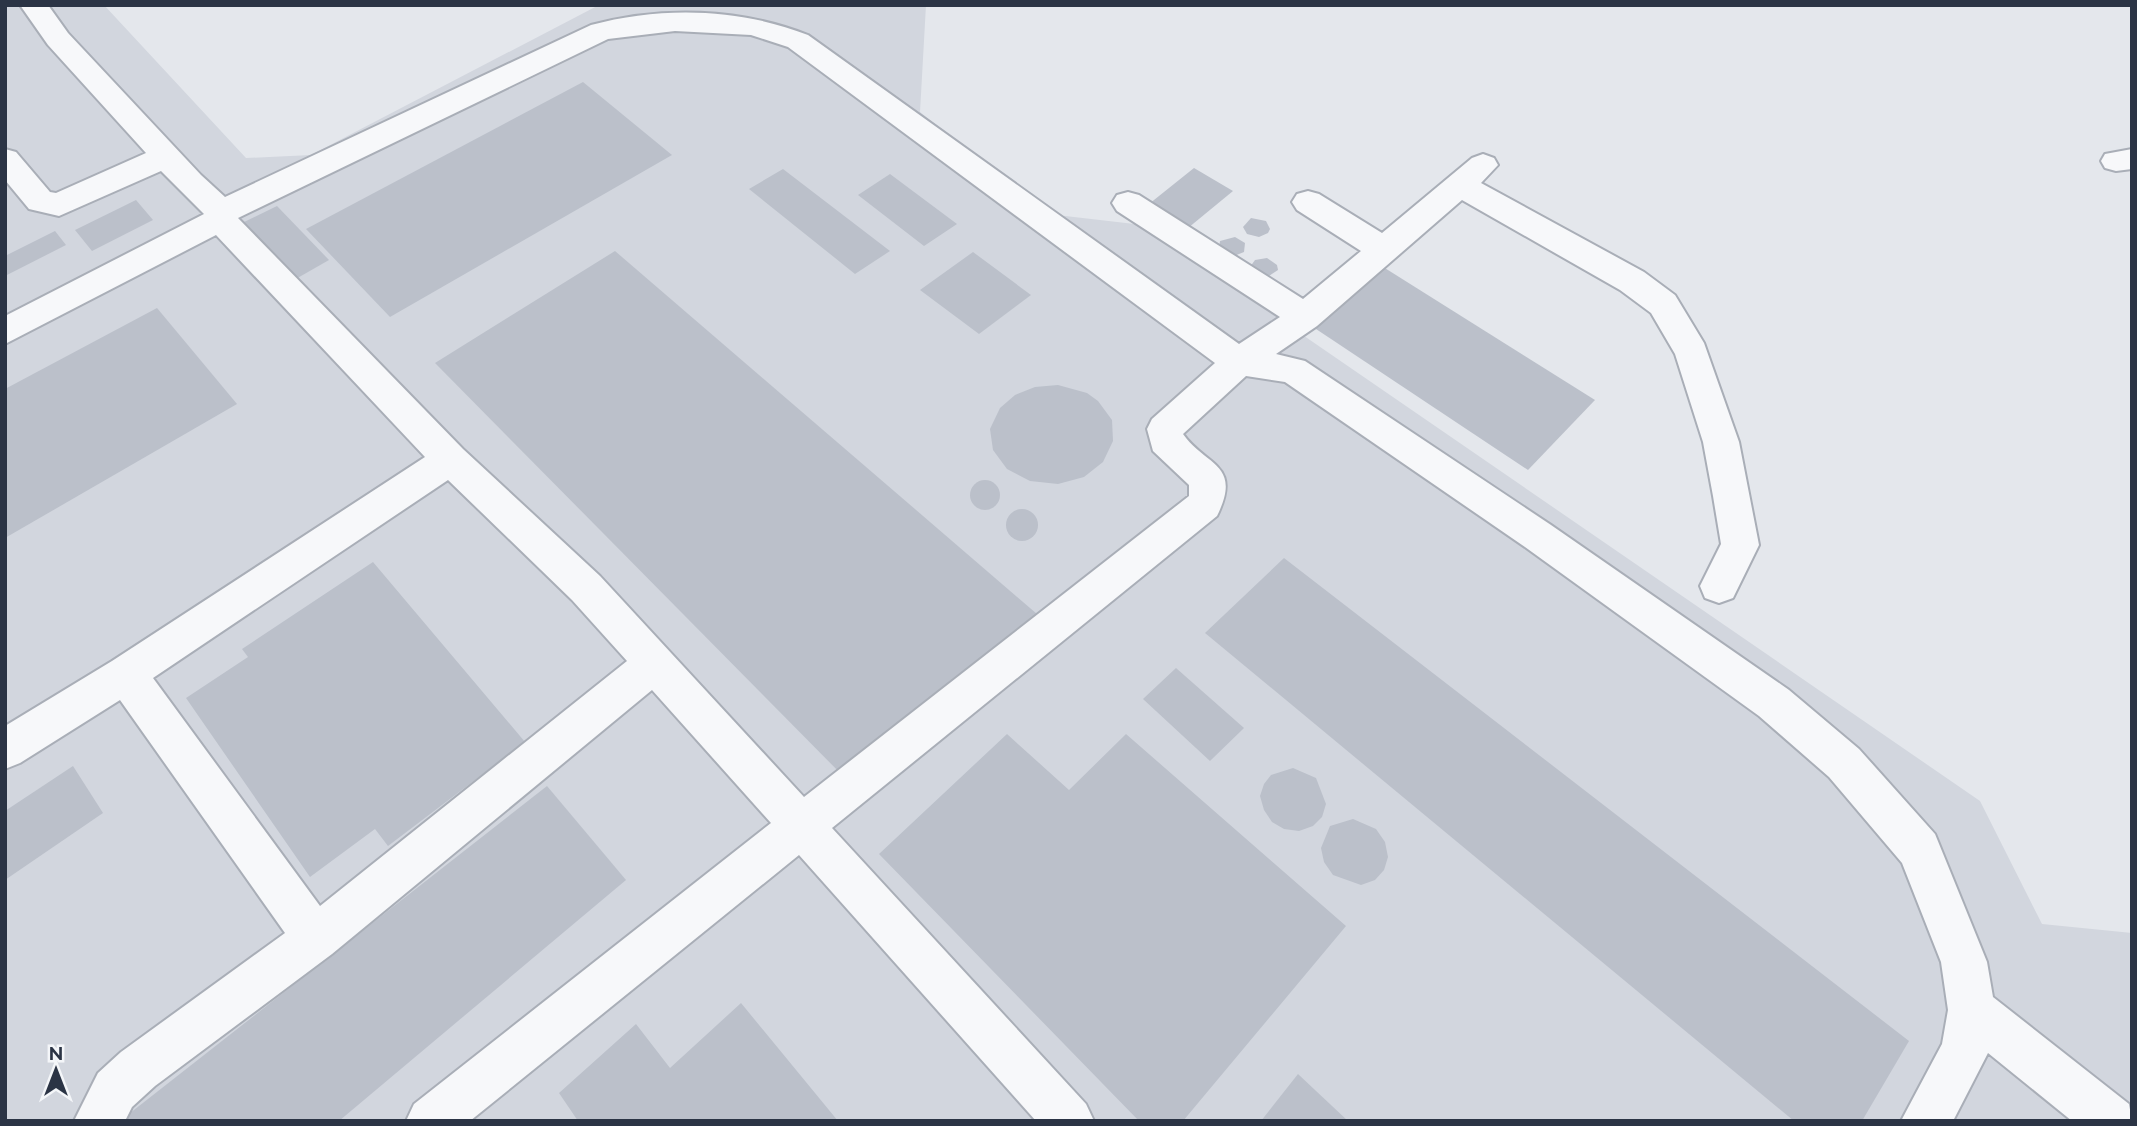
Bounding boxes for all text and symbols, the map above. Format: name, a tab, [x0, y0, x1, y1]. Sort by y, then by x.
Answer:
north arrow	[21, 1035, 91, 1105]
text: N	[49, 1042, 63, 1064]

